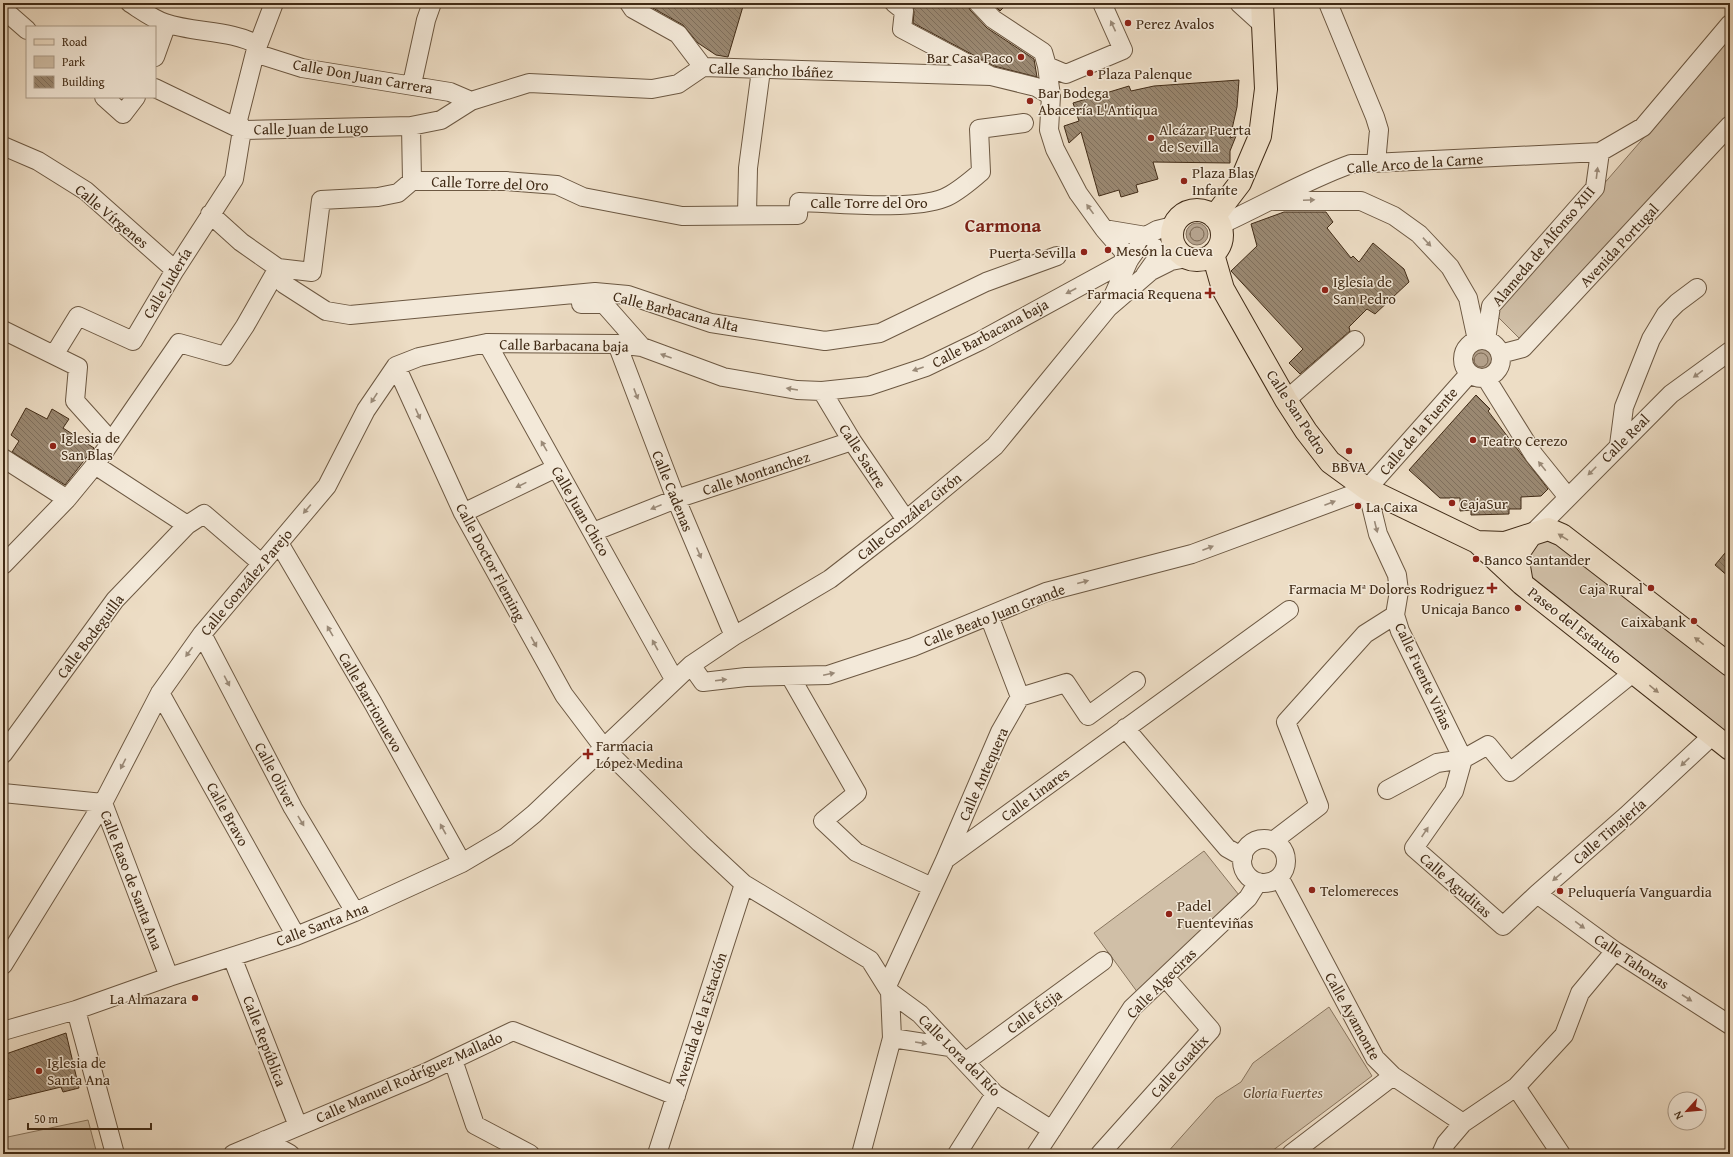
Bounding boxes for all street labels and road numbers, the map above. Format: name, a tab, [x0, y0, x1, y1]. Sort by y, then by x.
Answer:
street label: Calle Don Juan Carrera	[291, 53, 435, 99]
street label: Calle Sancho Ibáñez	[709, 57, 834, 83]
street label: Calle Juan de Lugo	[254, 116, 369, 139]
street label: Calle Arco de la Carne	[1346, 148, 1484, 178]
street label: Calle Torre del Oro	[431, 170, 549, 196]
street label: Calle Vírgenes	[71, 179, 153, 253]
street label: Alameda de Alfonso XIII	[1487, 182, 1599, 310]
street label: Calle Torre del Oro	[810, 192, 928, 213]
street label: Avenida Portugal	[1575, 198, 1663, 292]
street label: Calle Judería	[138, 244, 196, 322]
street label: Calle Barbacana Alta	[611, 285, 741, 337]
street label: Calle Barbacana baja	[928, 293, 1052, 373]
street label: Calle Barbacana baja	[499, 333, 629, 357]
street label: Calle San Pedro	[1262, 366, 1332, 459]
street label: Calle de la Fuente	[1374, 383, 1462, 479]
street label: Calle Real	[1596, 409, 1654, 467]
street label: Calle Sastre	[834, 420, 892, 492]
street label: Calle Montanchez	[700, 446, 813, 500]
street label: Calle Cadenas	[647, 447, 699, 535]
street label: Calle Juan Chico	[547, 462, 615, 560]
street label: Calle González Girón	[852, 467, 966, 565]
street label: Calle Doctor Fleming	[451, 499, 531, 625]
street label: Calle González Parejo	[195, 524, 297, 640]
street label: Calle Beato Juan Grande	[920, 578, 1068, 652]
street label: Paseo del Estatuto	[1524, 582, 1627, 669]
street label: Calle Bodeguilla	[51, 590, 129, 682]
street label: Calle Fuente Viñas	[1390, 619, 1458, 733]
street label: Calle Barrionuevo	[334, 648, 408, 756]
street label: Calle Antequera	[953, 724, 1013, 824]
street label: Calle Oliver	[250, 738, 302, 812]
street label: Calle Linares	[996, 762, 1074, 826]
street label: Calle Bravo	[202, 778, 254, 850]
street label: Calle Tinajería	[1568, 793, 1650, 869]
street label: Calle Raso de Santa Ana	[96, 807, 168, 953]
street label: Calle Aguditas	[1415, 848, 1497, 922]
street label: Calle Santa Ana	[273, 897, 371, 951]
street label: Calle Tahonas	[1590, 928, 1674, 994]
street label: Calle Algeciras	[1121, 943, 1201, 1023]
street label: Avenida de la Estación	[668, 949, 732, 1089]
street label: Calle Ayamonte	[1320, 968, 1386, 1064]
street label: Calle Écija	[1002, 984, 1066, 1038]
street label: Calle República	[238, 993, 292, 1089]
street label: Calle Lora del Río	[914, 1009, 1006, 1101]
street label: Calle Manuel Rodríguez Mallado	[312, 1026, 506, 1128]
street label: Calle Guadix	[1145, 1030, 1213, 1102]

